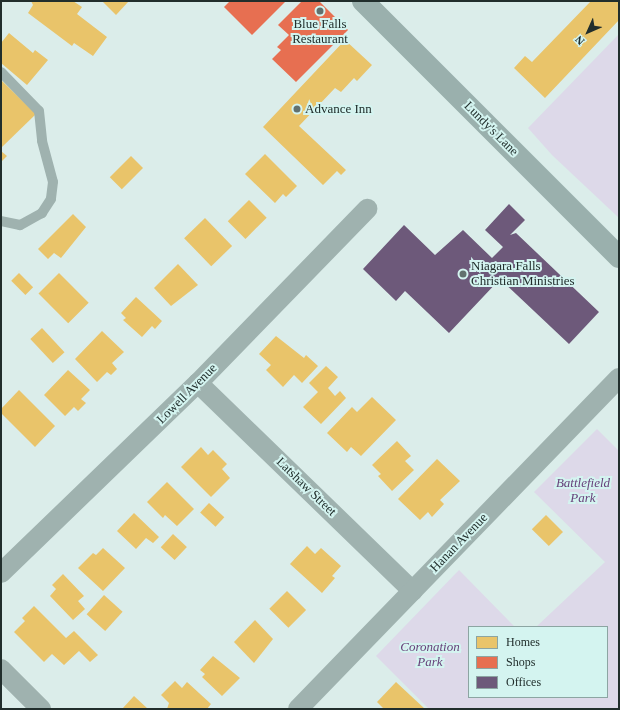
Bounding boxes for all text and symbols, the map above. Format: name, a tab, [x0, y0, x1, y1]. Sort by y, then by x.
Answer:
marker: Blue Falls Restaurant	[315, 6, 325, 16]
north arrow	[568, 12, 608, 52]
place label: Blue Falls Restaurant	[292, 17, 348, 48]
text: N	[572, 33, 587, 48]
street label: Lundy's Lane	[461, 99, 521, 159]
place label: Advance Inn	[305, 101, 372, 117]
marker: Advance Inn	[292, 104, 302, 114]
place label: Niagara Falls Christian Ministries	[471, 259, 575, 290]
marker: Niagara Falls Christian Ministries	[458, 269, 468, 279]
street label: Lowell Avenue	[153, 360, 221, 428]
street label: Latshaw Street	[273, 454, 339, 520]
park label: Battlefield Park	[556, 476, 610, 507]
street label: Hanan Avenue	[427, 510, 491, 576]
legend	[468, 626, 608, 698]
text: Homes	[506, 635, 540, 649]
park label: Coronation Park	[400, 640, 460, 671]
text: Shops	[506, 655, 535, 669]
text: Offices	[506, 675, 541, 689]

